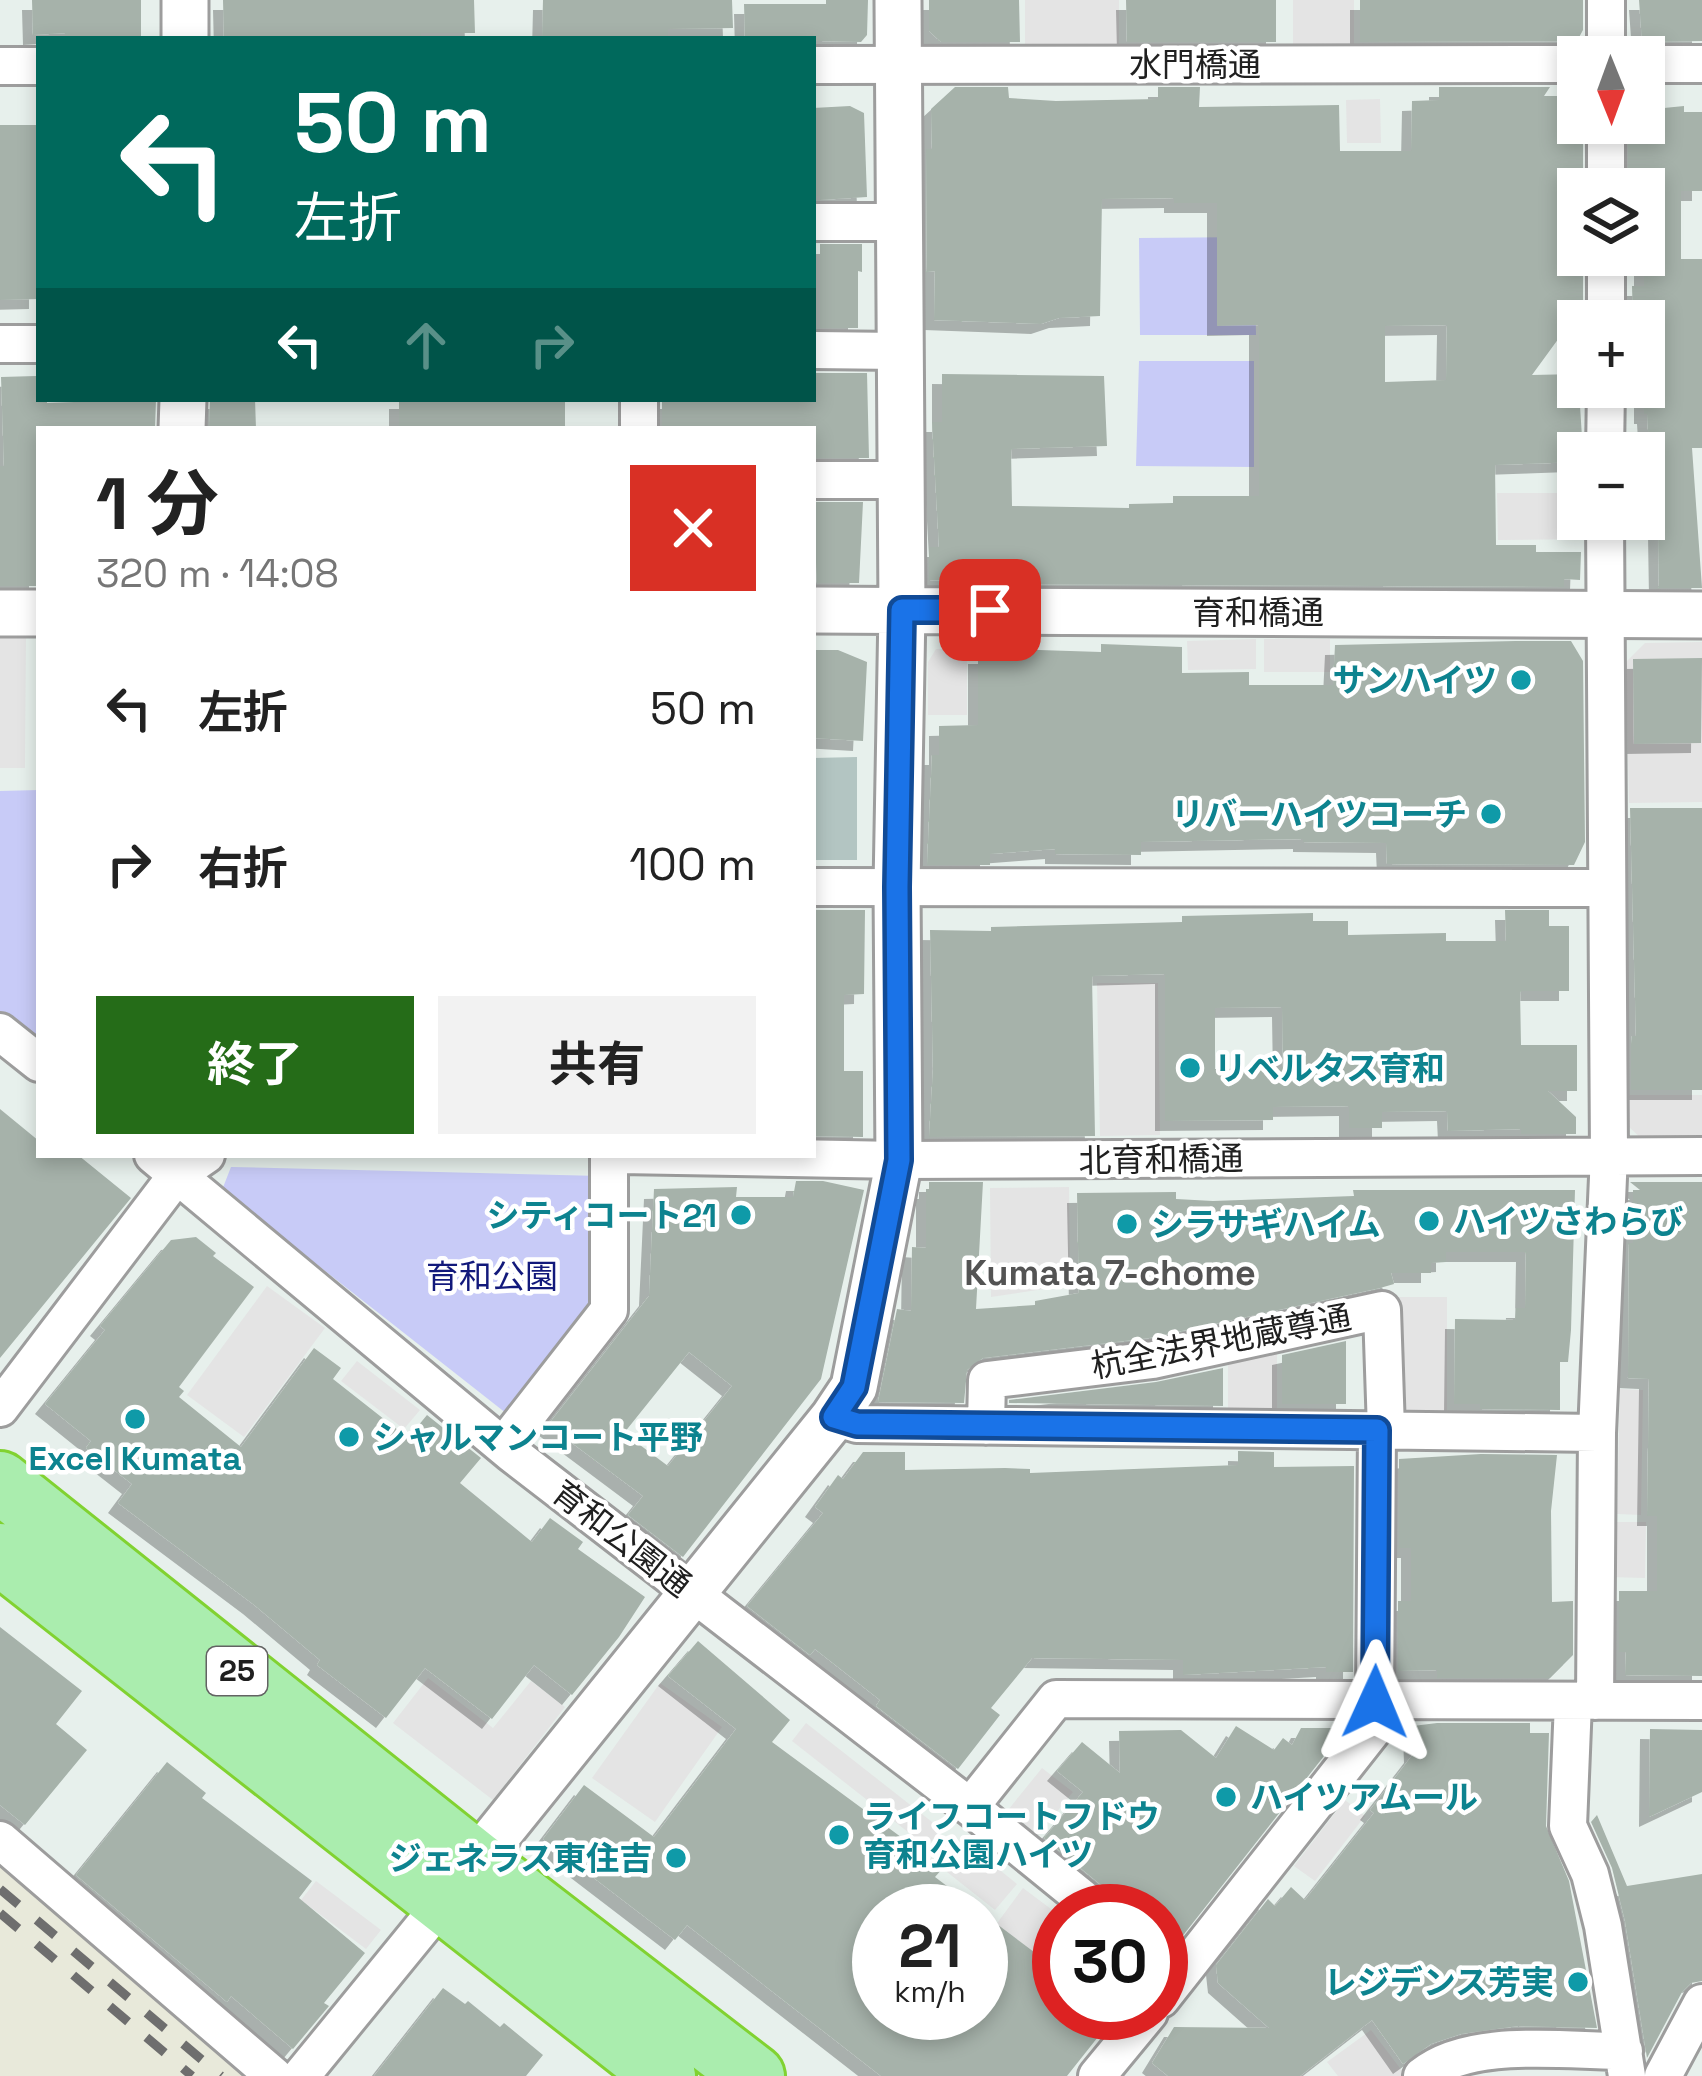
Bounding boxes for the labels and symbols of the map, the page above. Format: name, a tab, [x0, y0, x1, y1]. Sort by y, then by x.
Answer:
north arrow	[1557, 36, 1665, 144]
street label: 水門橋通	[1129, 44, 1261, 86]
pin	[939, 559, 1041, 661]
street label: 育和橋通	[1192, 592, 1324, 634]
place label: サンハイツ	[1333, 660, 1497, 702]
marker: サンハイツ	[1508, 667, 1534, 693]
place label: リバーハイツコーチ	[1171, 794, 1467, 836]
marker: リバーハイツコーチ	[1478, 801, 1504, 827]
place label: リベルタス育和	[1214, 1048, 1445, 1090]
marker: リベルタス育和	[1177, 1055, 1203, 1081]
street label: 北育和橋通	[1078, 1138, 1244, 1182]
place label: シティコート21	[486, 1195, 717, 1237]
place label: ハイツさわらび	[1453, 1201, 1683, 1243]
marker: シティコート21	[728, 1202, 754, 1228]
place label: シラサギハイム	[1151, 1204, 1381, 1246]
marker: ハイツさわらび	[1416, 1208, 1442, 1234]
marker: シラサギハイム	[1114, 1211, 1140, 1237]
district label: Kumata 7-chome	[964, 1250, 1256, 1296]
park label: 育和公園	[426, 1256, 558, 1298]
street label: 杭全法界地蔵尊通	[1088, 1296, 1355, 1388]
marker: Excel Kumata	[122, 1406, 148, 1432]
place label: シャルマンコート平野	[373, 1417, 703, 1459]
marker: シャルマンコート平野	[336, 1424, 362, 1450]
place label: Excel Kumata	[28, 1438, 242, 1480]
street label: 育和公園通	[543, 1471, 699, 1606]
position arrow	[1312, 1639, 1438, 1765]
road number: 25	[207, 1647, 267, 1695]
place label: ハイツアムール	[1250, 1777, 1478, 1819]
marker: ハイツアムール	[1213, 1784, 1239, 1810]
place label: ライフコートフドウ 育和公園ハイツ	[863, 1796, 1160, 1876]
marker: ライフコートフドウ 育和公園ハイツ	[826, 1822, 852, 1848]
place label: ジェネラス東住吉	[389, 1838, 652, 1880]
marker: ジェネラス東住吉	[663, 1845, 689, 1871]
speed limit sign: 30	[1032, 1884, 1188, 2040]
place label: レジデンス芳実	[1324, 1962, 1554, 2004]
marker: レジデンス芳実	[1565, 1969, 1591, 1995]

